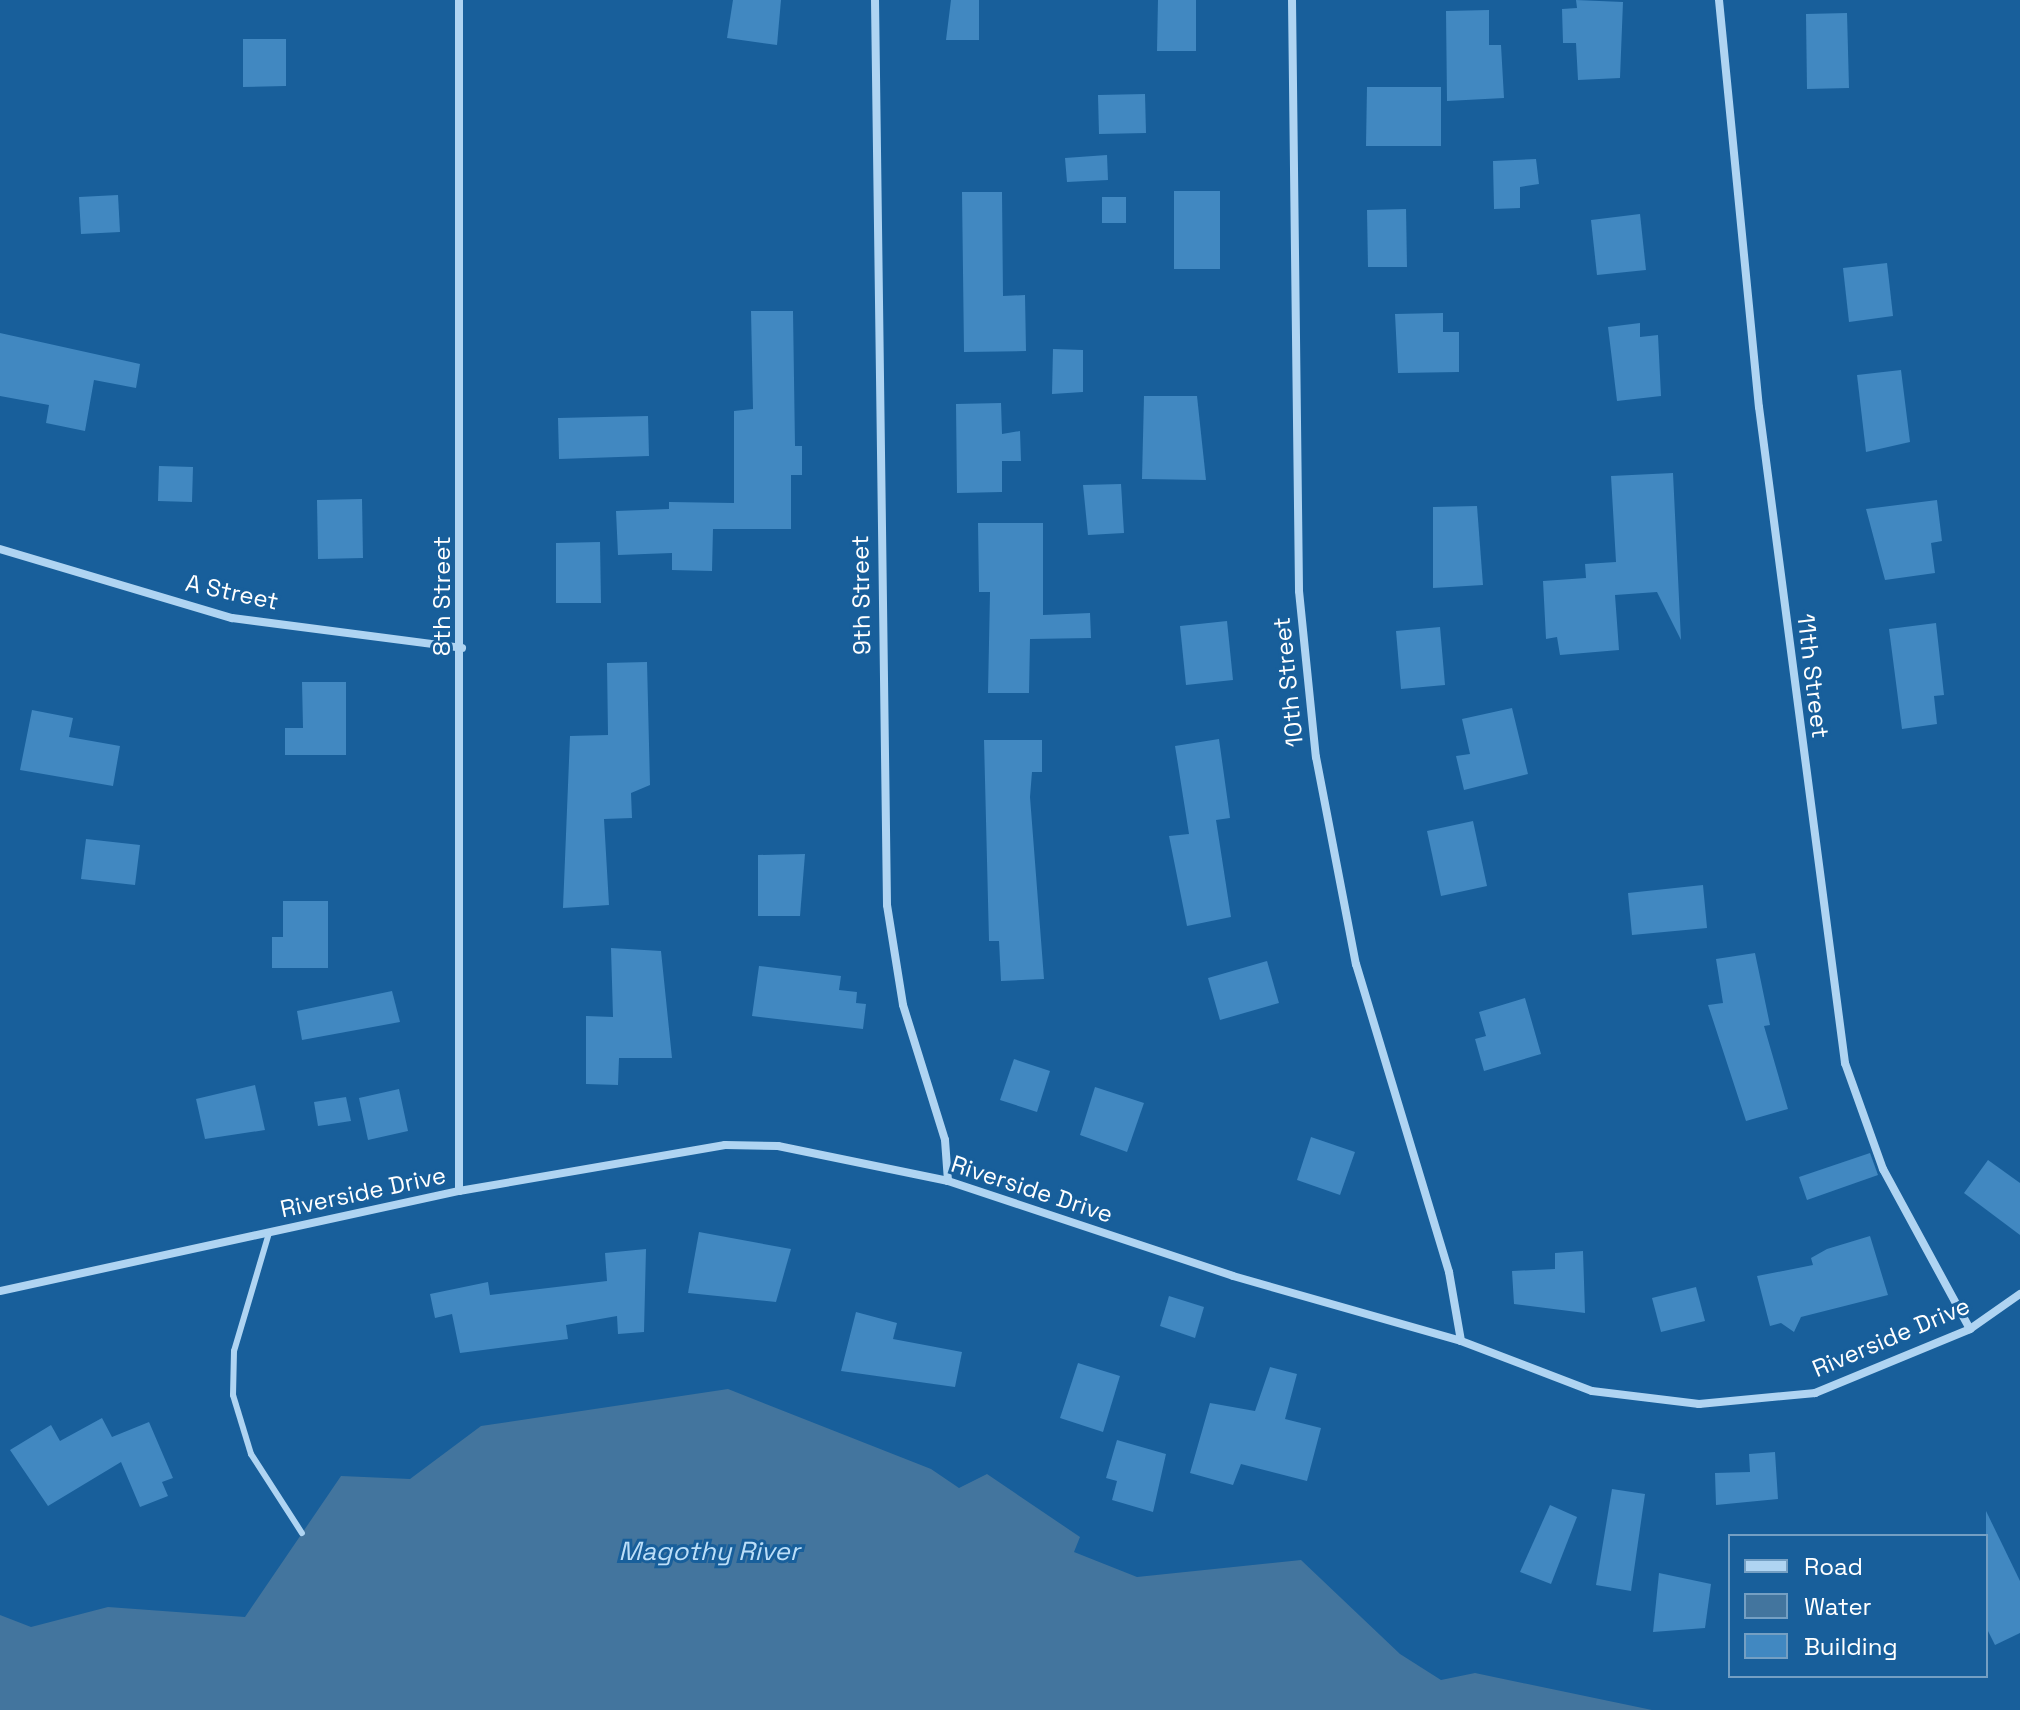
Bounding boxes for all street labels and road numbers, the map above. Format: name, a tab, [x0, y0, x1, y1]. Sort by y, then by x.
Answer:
street label: 9th Street	[846, 535, 876, 655]
street label: 8th Street	[428, 536, 456, 656]
street label: A Street	[183, 568, 281, 616]
street label: 11th Street	[1791, 612, 1835, 740]
street label: 10th Street	[1267, 616, 1309, 748]
street label: Riverside Drive	[947, 1149, 1117, 1229]
street label: Riverside Drive	[278, 1160, 448, 1224]
street label: Riverside Drive	[1808, 1291, 1974, 1383]

